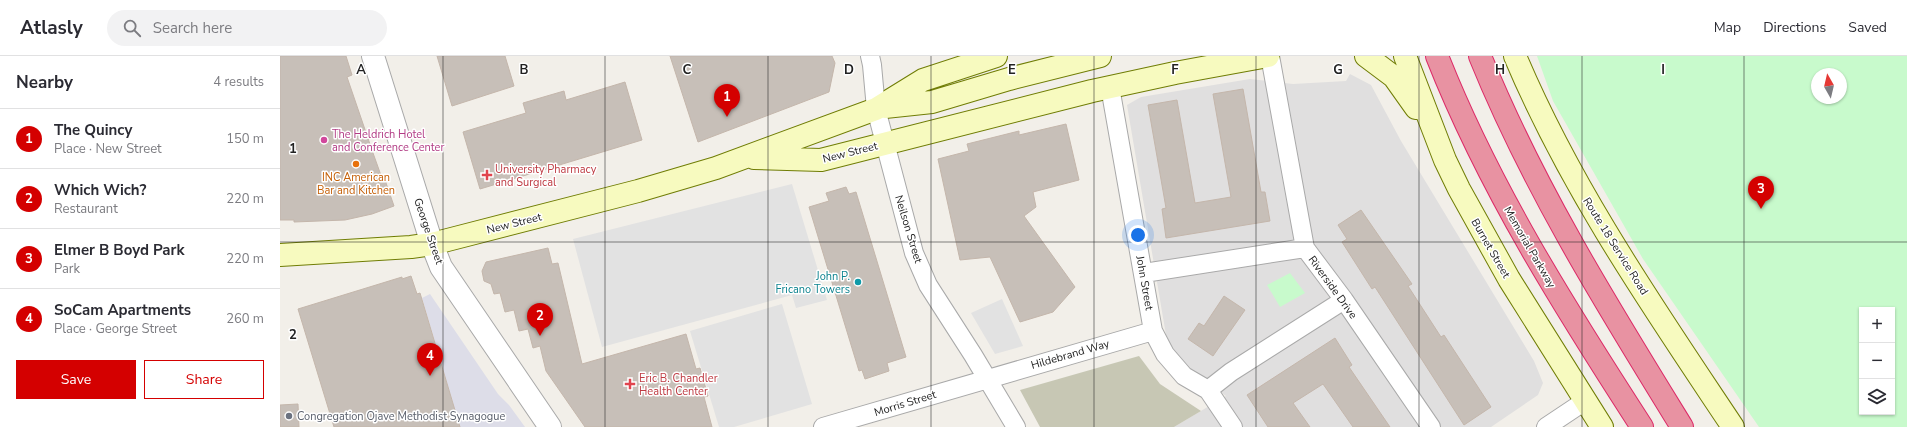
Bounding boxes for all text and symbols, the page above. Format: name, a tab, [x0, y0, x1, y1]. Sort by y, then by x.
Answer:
search box	[107, 10, 387, 46]
text: Atlasly	[20, 15, 83, 41]
icon: search	[121, 17, 143, 39]
text: Search here	[153, 18, 232, 38]
text: Map	[1714, 18, 1741, 37]
text: Directions	[1763, 18, 1826, 37]
text: Saved	[1848, 18, 1887, 37]
text: A	[356, 61, 366, 79]
text: B	[520, 61, 529, 79]
text: C	[683, 61, 692, 79]
text: D	[844, 61, 854, 79]
text: E	[1008, 61, 1016, 79]
text: F	[1171, 61, 1179, 79]
text: G	[1333, 61, 1343, 79]
text: H	[1495, 61, 1505, 79]
text: I	[1661, 61, 1665, 79]
north arrow	[1811, 68, 1847, 104]
text: Nearby	[16, 71, 73, 94]
text: 4 results	[213, 73, 264, 91]
pin: 1	[714, 84, 740, 117]
text: The Quincy	[54, 120, 132, 140]
place label: The Heldrich Hotel and Conference Center	[332, 127, 444, 155]
text: 1	[25, 130, 33, 148]
text: 150 m	[226, 130, 264, 148]
marker: The Heldrich Hotel and Conference Center	[319, 135, 329, 145]
street label: New Street	[821, 138, 879, 167]
text: Place · New Street	[54, 140, 162, 158]
text: 1	[289, 140, 297, 158]
marker: INC American Bar and Kitchen	[351, 159, 361, 169]
place label: University Pharmacy and Surgical	[495, 162, 597, 190]
place label: INC American Bar and Kitchen	[317, 170, 395, 198]
marker: University Pharmacy and Surgical	[482, 170, 492, 180]
pin: 3	[1748, 176, 1774, 209]
text: Which Wich?	[54, 180, 146, 200]
text: 2	[25, 190, 33, 208]
text: 220 m	[226, 190, 264, 208]
street label: Neilson Street	[891, 193, 926, 265]
street label: Route 18 Service Road	[1579, 195, 1652, 298]
street label: George Street	[410, 196, 447, 266]
text: Restaurant	[54, 200, 118, 218]
street label: Memorial Parkway	[1500, 204, 1559, 291]
street label: New Street	[485, 209, 543, 238]
street label: Burnet Street	[1467, 216, 1514, 281]
your location	[1128, 225, 1148, 245]
text: Elmer B Boyd Park	[54, 240, 185, 260]
text: 3	[25, 250, 33, 268]
text: 220 m	[226, 250, 264, 268]
street label: Riverside Drive	[1305, 253, 1361, 322]
street label: John Street	[1132, 254, 1157, 312]
text: Park	[54, 260, 80, 278]
place label: John P. Fricano Towers	[776, 269, 850, 297]
marker: John P. Fricano Towers	[853, 277, 863, 287]
text: SoCam Apartments	[54, 300, 191, 320]
pin: 2	[527, 303, 553, 336]
map controls	[1859, 307, 1895, 415]
button: +	[1859, 307, 1895, 343]
text: 4	[25, 310, 33, 328]
text: 260 m	[226, 310, 264, 328]
text: Place · George Street	[54, 320, 177, 338]
text: 2	[289, 326, 297, 344]
street label: Hildebrand Way	[1029, 336, 1111, 373]
pin: 4	[417, 343, 443, 376]
button: −	[1859, 343, 1895, 379]
button: Save	[16, 360, 136, 399]
button: Share	[144, 360, 264, 399]
place label: Eric B. Chandler Health Center	[639, 371, 718, 399]
marker: Eric B. Chandler Health Center	[624, 378, 636, 390]
button: layers	[1859, 379, 1895, 415]
street label: Morris Street	[872, 387, 938, 420]
place label: Congregation Ojave Methodist Synagogue	[297, 409, 505, 424]
marker: Congregation Ojave Methodist Synagogue	[284, 411, 294, 421]

